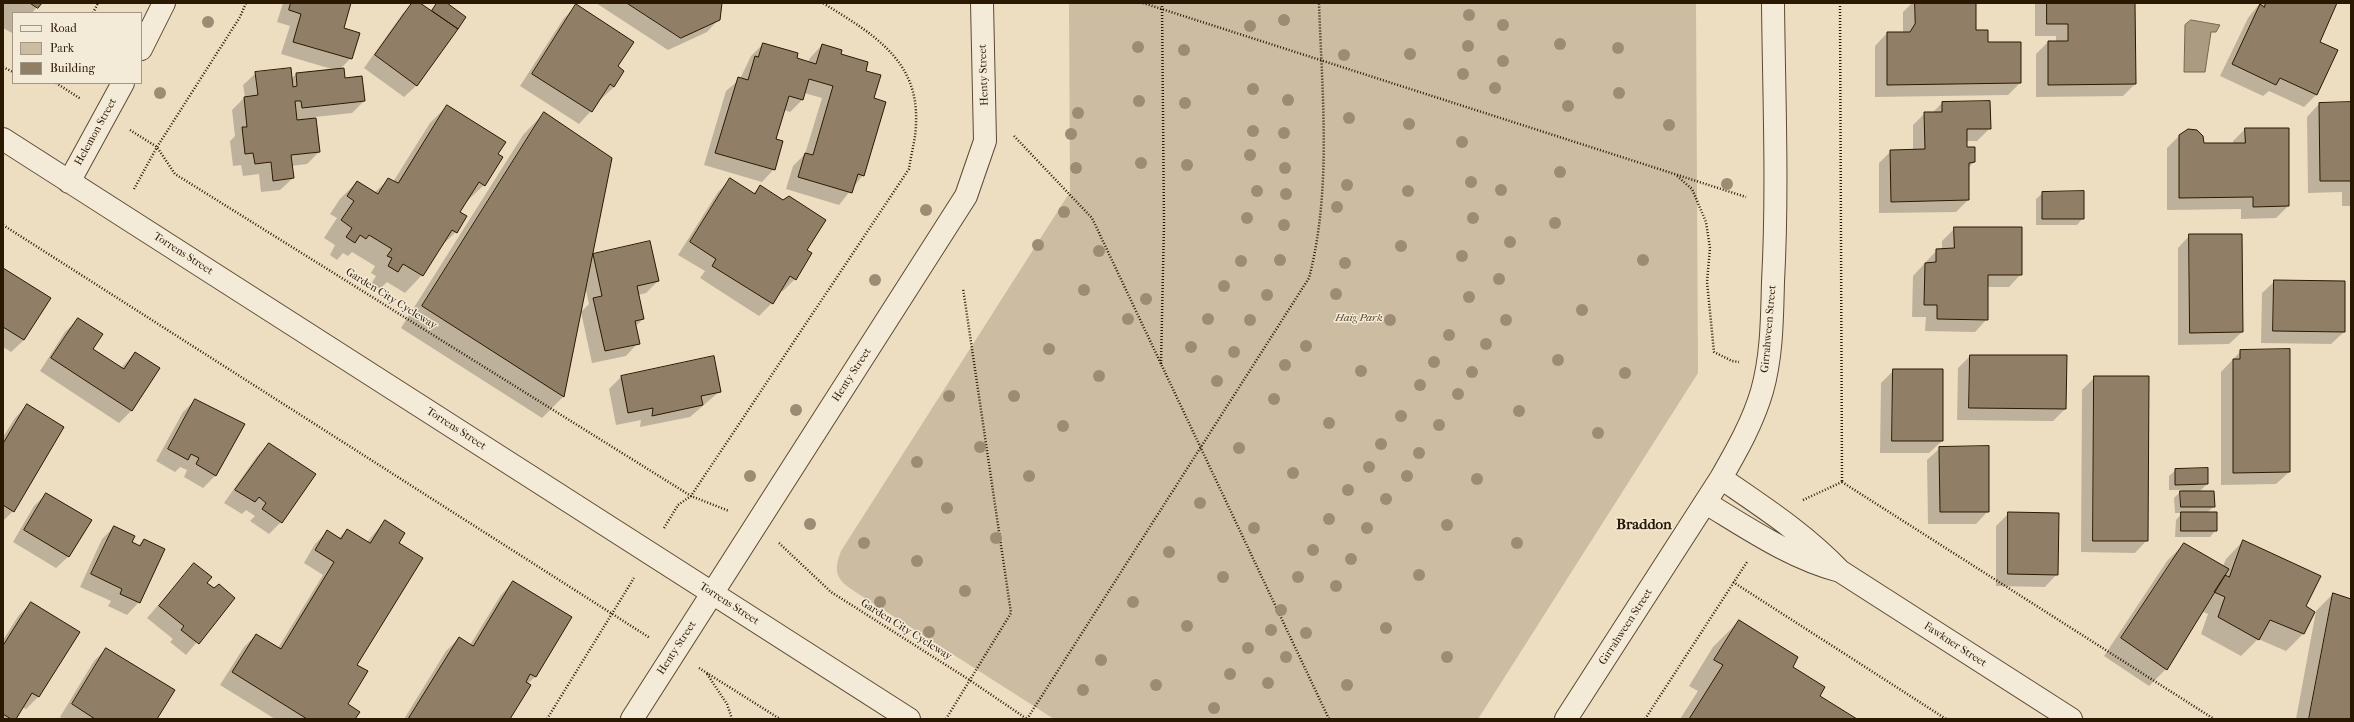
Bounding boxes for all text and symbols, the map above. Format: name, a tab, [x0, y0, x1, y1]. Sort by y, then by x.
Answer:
legend	[12, 12, 142, 84]
text: Road	[50, 21, 77, 35]
text: Park	[50, 41, 74, 55]
street label: Henty Street	[976, 44, 992, 106]
text: Building	[50, 61, 95, 75]
street label: Helemon Street	[72, 96, 120, 168]
street label: Torrens Street	[151, 230, 215, 278]
street label: Garden City Cycleway	[343, 266, 439, 332]
street label: Girrahween Street	[1759, 285, 1779, 373]
park label: Haig Park	[1335, 311, 1383, 325]
street label: Henty Street	[830, 346, 874, 404]
street label: Torrens Street	[424, 405, 488, 453]
district label: Braddon	[1616, 516, 1672, 534]
street label: Torrens Street	[697, 580, 761, 628]
street label: Girrahween Street	[1596, 586, 1656, 668]
street label: Garden City Cycleway	[858, 597, 954, 663]
street label: Henty Street	[655, 619, 699, 677]
street label: Fawkner Street	[1921, 620, 1989, 670]

